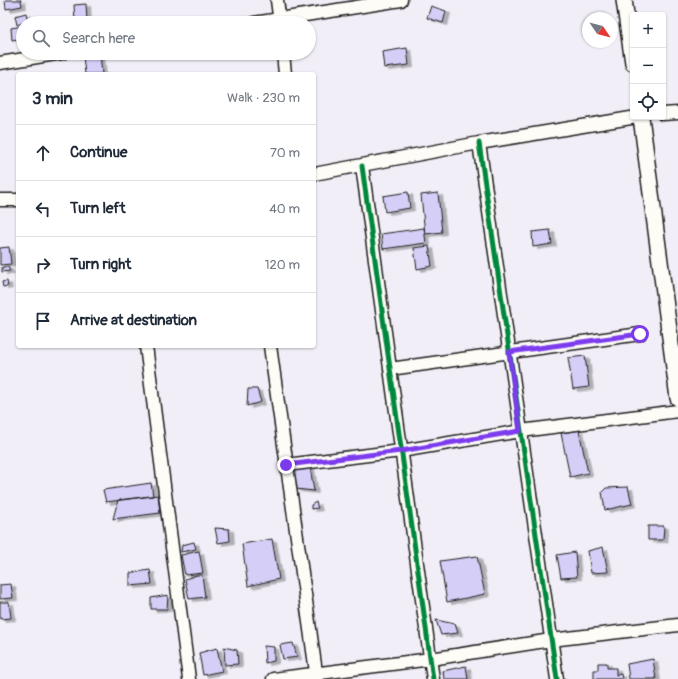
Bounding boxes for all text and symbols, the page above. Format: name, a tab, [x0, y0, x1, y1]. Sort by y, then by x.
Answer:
north arrow	[582, 12, 618, 48]
map controls	[630, 12, 666, 120]
button: +	[630, 12, 666, 48]
search box	[16, 16, 316, 60]
icon: search	[30, 27, 52, 49]
text: Search here	[62, 29, 135, 48]
button: −	[630, 48, 666, 84]
button: locate	[630, 84, 666, 120]
text: 3 min	[32, 88, 73, 109]
text: Walk · 230 m	[227, 90, 300, 106]
icon: ahead	[32, 142, 54, 164]
text: Continue	[70, 143, 128, 162]
text: 70 m	[270, 145, 300, 161]
icon: left	[32, 198, 54, 220]
text: Turn left	[70, 199, 126, 218]
text: 40 m	[269, 201, 300, 217]
icon: right	[32, 254, 54, 276]
text: Turn right	[70, 255, 131, 274]
text: 120 m	[264, 257, 300, 273]
icon: arrive	[32, 310, 54, 332]
text: Arrive at destination	[70, 311, 197, 330]
route start	[631, 325, 649, 343]
route end	[277, 456, 295, 474]

